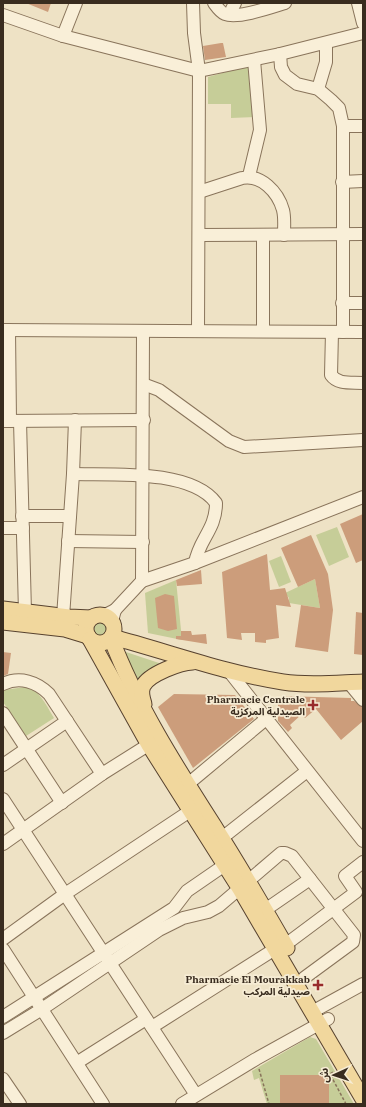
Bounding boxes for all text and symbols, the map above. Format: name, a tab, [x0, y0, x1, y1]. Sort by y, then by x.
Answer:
place label: Pharmacie Centrale الصيدلية المركزية	[207, 693, 305, 718]
marker: Pharmacie Centrale الصيدلية المركزية	[308, 700, 318, 710]
place label: Pharmacie El Mourakkab صيدلية المركب	[185, 973, 310, 998]
marker: Pharmacie El Mourakkab صيدلية المركب	[313, 980, 323, 990]
north arrow	[314, 1055, 354, 1095]
text: ش	[317, 1068, 331, 1083]

